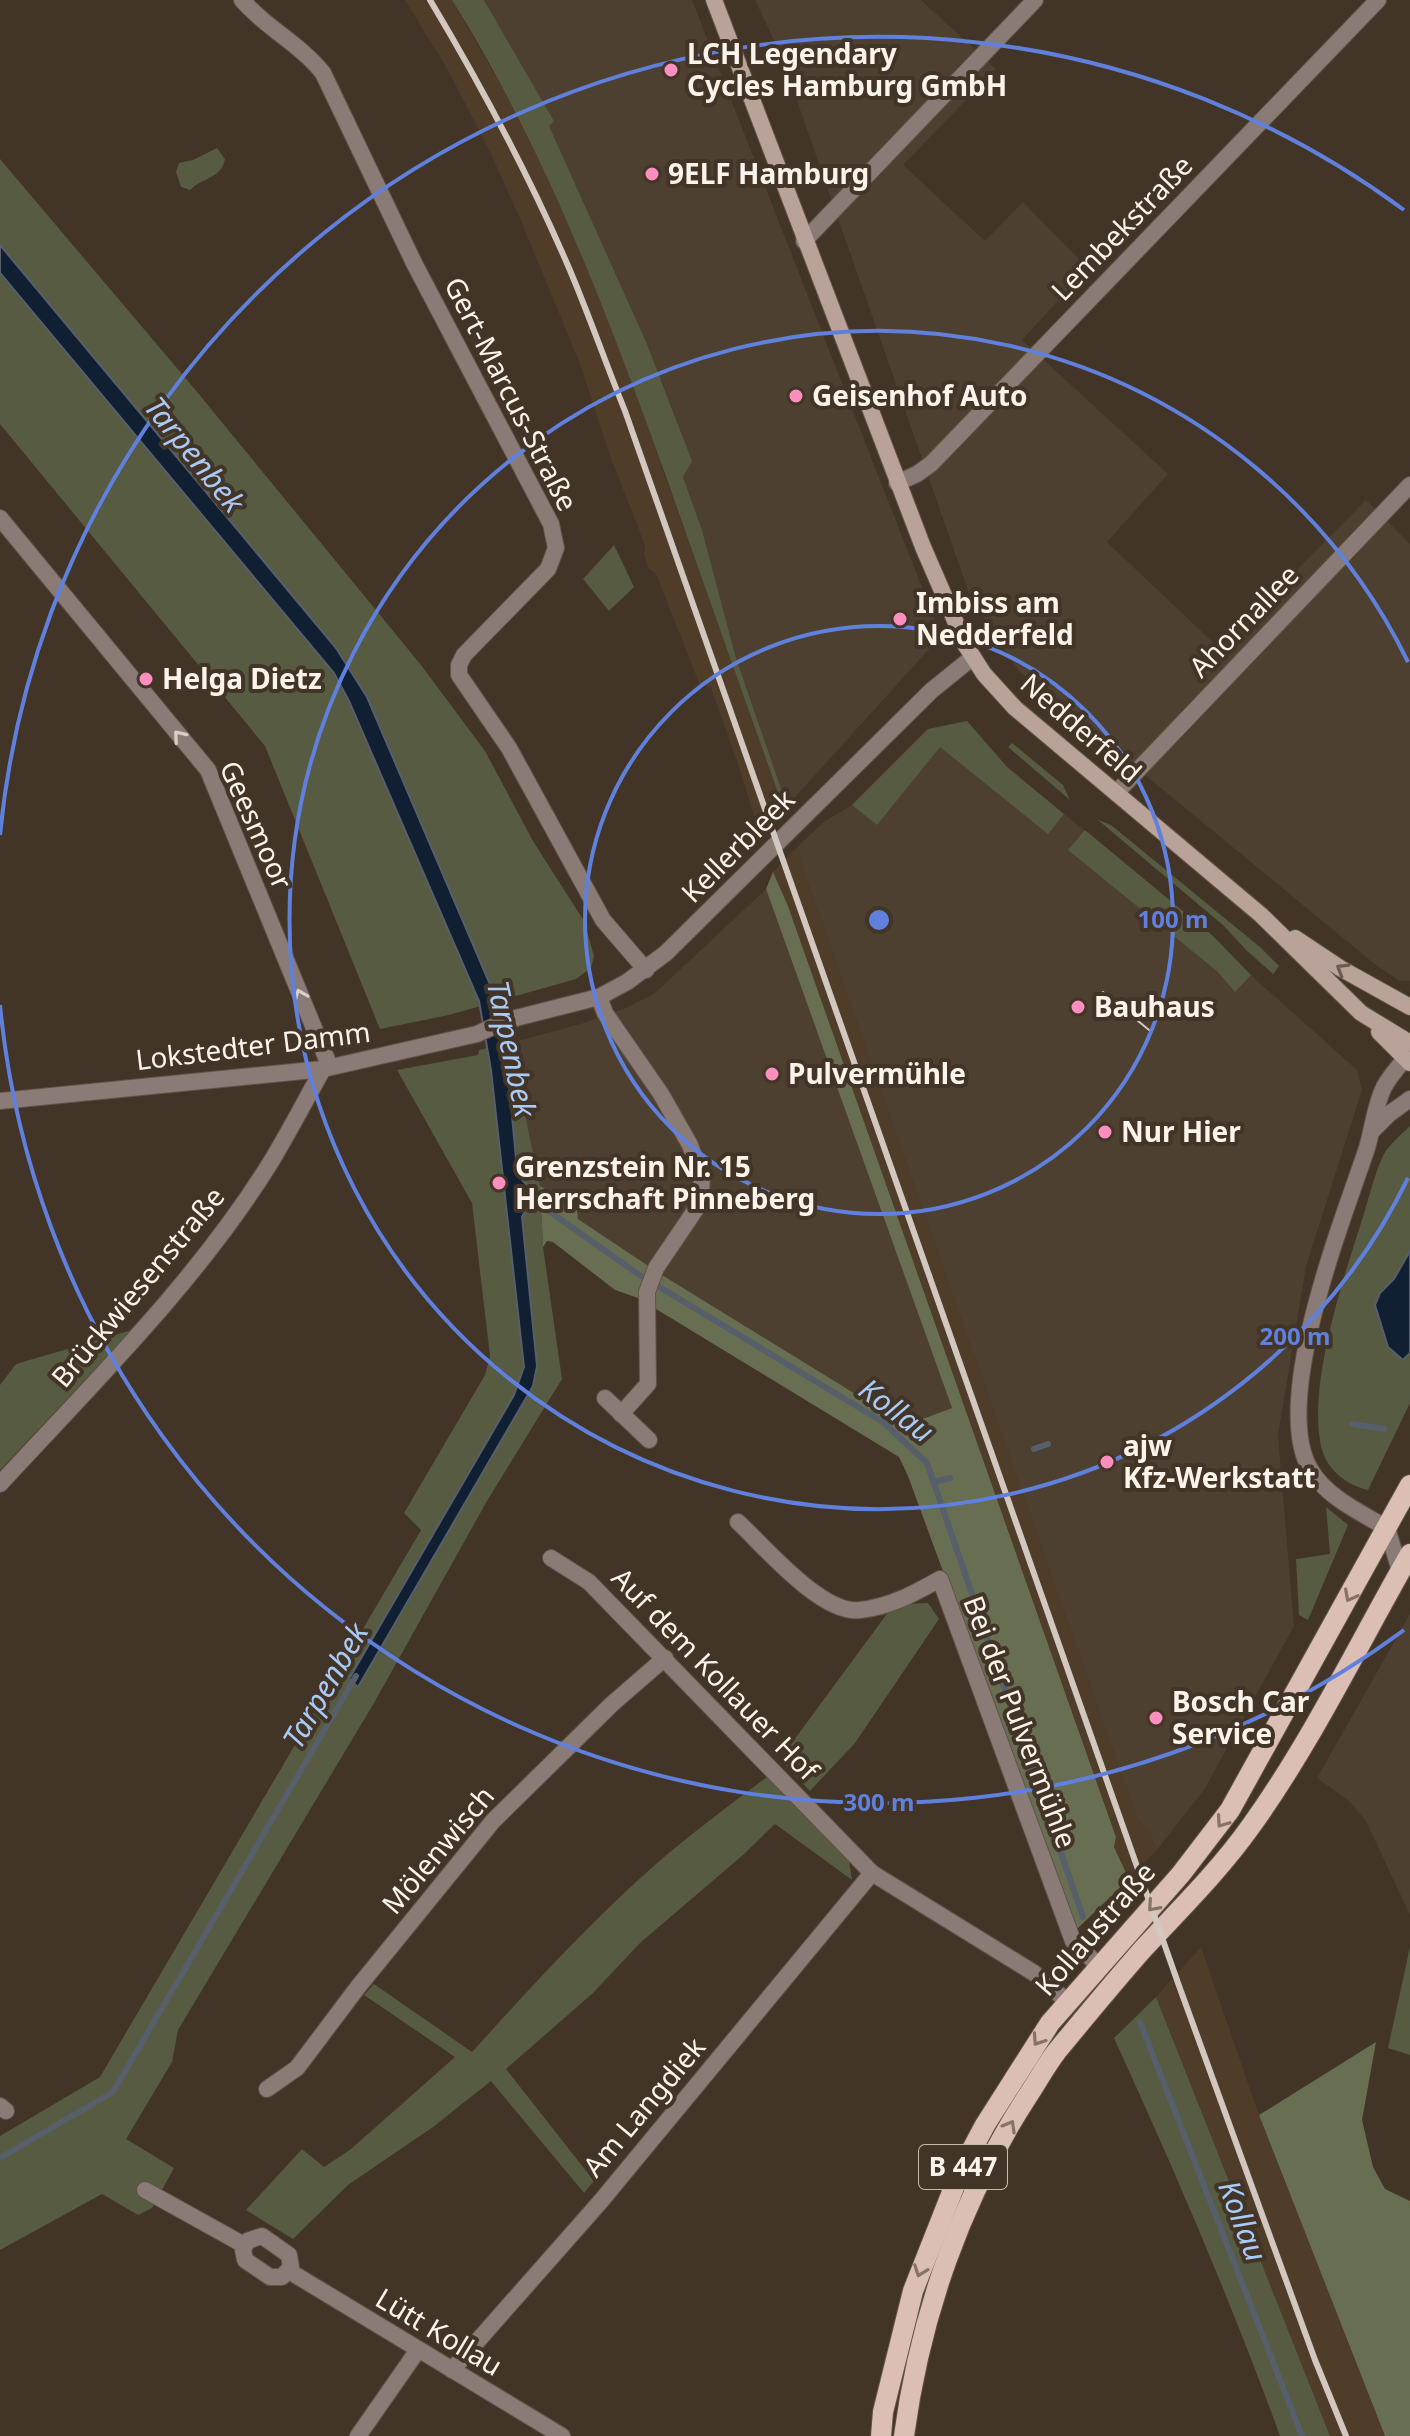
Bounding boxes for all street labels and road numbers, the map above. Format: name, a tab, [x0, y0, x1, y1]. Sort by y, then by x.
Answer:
street label: Lembekstraße	[1042, 146, 1200, 308]
street label: Gert-Marcus-Straße	[436, 270, 587, 517]
street label: Ahornallee	[1180, 556, 1307, 685]
street label: Nedderfeld	[1013, 664, 1150, 790]
street label: Geesmoor	[212, 754, 302, 895]
street label: Kellerbleek	[672, 780, 802, 910]
street label: Lokstedter Damm	[133, 1012, 372, 1078]
street label: Brückwiesenstraße	[42, 1178, 232, 1395]
street label: Auf dem Kollauer Hof	[604, 1559, 828, 1789]
street label: Bei der Pulvermühle	[955, 1590, 1087, 1853]
street label: Mölenwisch	[373, 1777, 502, 1921]
street label: Kollaustraße	[1026, 1853, 1163, 2003]
street label: Am Langdiek	[574, 2028, 713, 2184]
road number: B 447	[919, 2145, 1007, 2189]
street label: Lütt Kollau	[369, 2278, 510, 2384]

